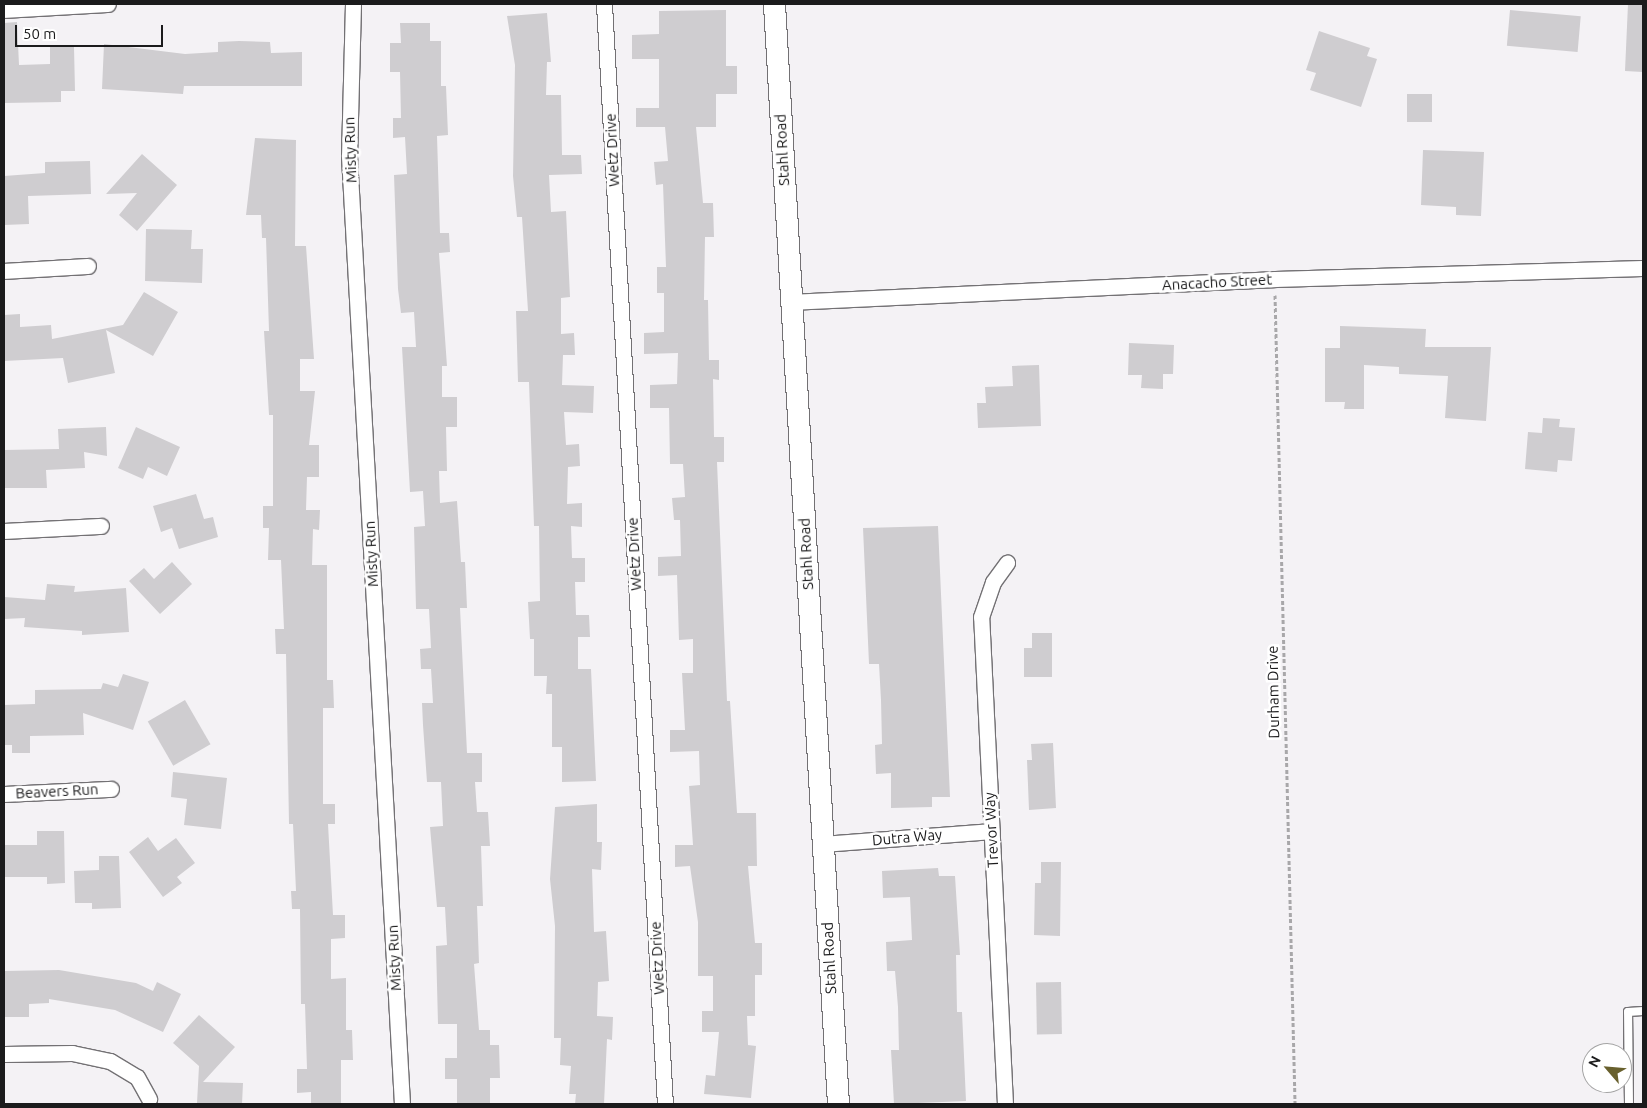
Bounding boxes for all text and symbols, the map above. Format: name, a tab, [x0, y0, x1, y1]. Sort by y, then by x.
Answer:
scale bar	[18, 15, 165, 47]
text: 50 m	[23, 25, 56, 42]
street label: Wetz Drive	[601, 113, 623, 187]
street label: Stahl Road	[771, 114, 793, 186]
street label: Misty Run	[340, 117, 360, 183]
street label: Anacacho Street	[1161, 270, 1273, 294]
street label: Wetz Drive	[623, 517, 645, 591]
street label: Stahl Road	[795, 518, 817, 590]
street label: Misty Run	[360, 520, 382, 588]
street label: Durham Drive	[1263, 645, 1283, 739]
street label: Beavers Run	[15, 780, 99, 802]
street label: Trevor Way	[980, 792, 1002, 868]
street label: Dutra Way	[871, 825, 943, 849]
street label: Wetz Drive	[646, 921, 668, 995]
street label: Stahl Road	[818, 922, 840, 994]
street label: Misty Run	[383, 924, 405, 992]
north arrow	[1582, 1043, 1632, 1093]
text: N	[1585, 1053, 1604, 1070]

